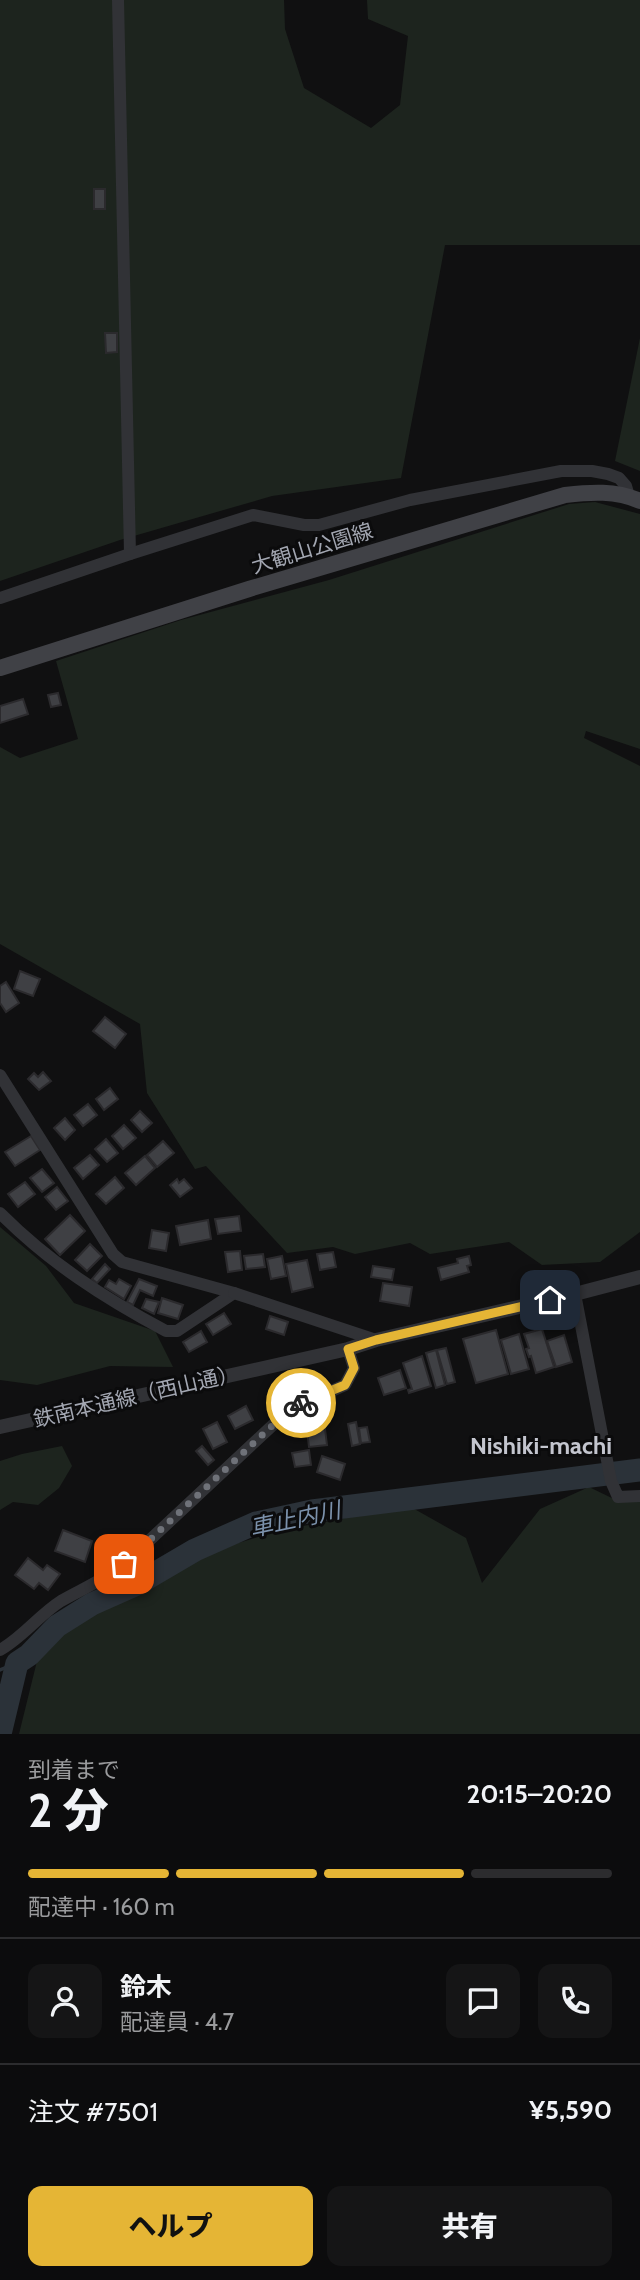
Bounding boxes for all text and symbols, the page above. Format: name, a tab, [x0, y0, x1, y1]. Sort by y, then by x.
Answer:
street label: 大観山公園線	[248, 518, 376, 578]
pin	[520, 1270, 580, 1330]
icon: home	[531, 1281, 569, 1319]
street label: 鉄南本通線（西山通）	[31, 1360, 241, 1432]
courier	[266, 1368, 336, 1438]
icon: bike	[282, 1384, 320, 1422]
district label: Nishiki-machi	[470, 1431, 612, 1460]
water label: 車止内川	[247, 1495, 346, 1542]
pin	[94, 1534, 154, 1594]
icon: bag	[105, 1545, 143, 1583]
text: 到着まで	[28, 1756, 120, 1784]
text: 20:15–20:20	[466, 1778, 612, 1810]
text: 2 分	[28, 1783, 109, 1839]
text: 配達中 · 160 m	[28, 1893, 175, 1921]
button: person	[28, 1964, 102, 2038]
button: chat	[446, 1964, 520, 2038]
button: phone	[538, 1964, 612, 2038]
text: 鈴木	[120, 1971, 172, 2003]
text: 配達員 · 4.7	[120, 2008, 234, 2036]
text: ¥5,590	[529, 2094, 612, 2126]
text: 注文 #7501	[28, 2096, 158, 2128]
button: ヘルプ	[28, 2186, 313, 2266]
button: 共有	[327, 2186, 612, 2266]

